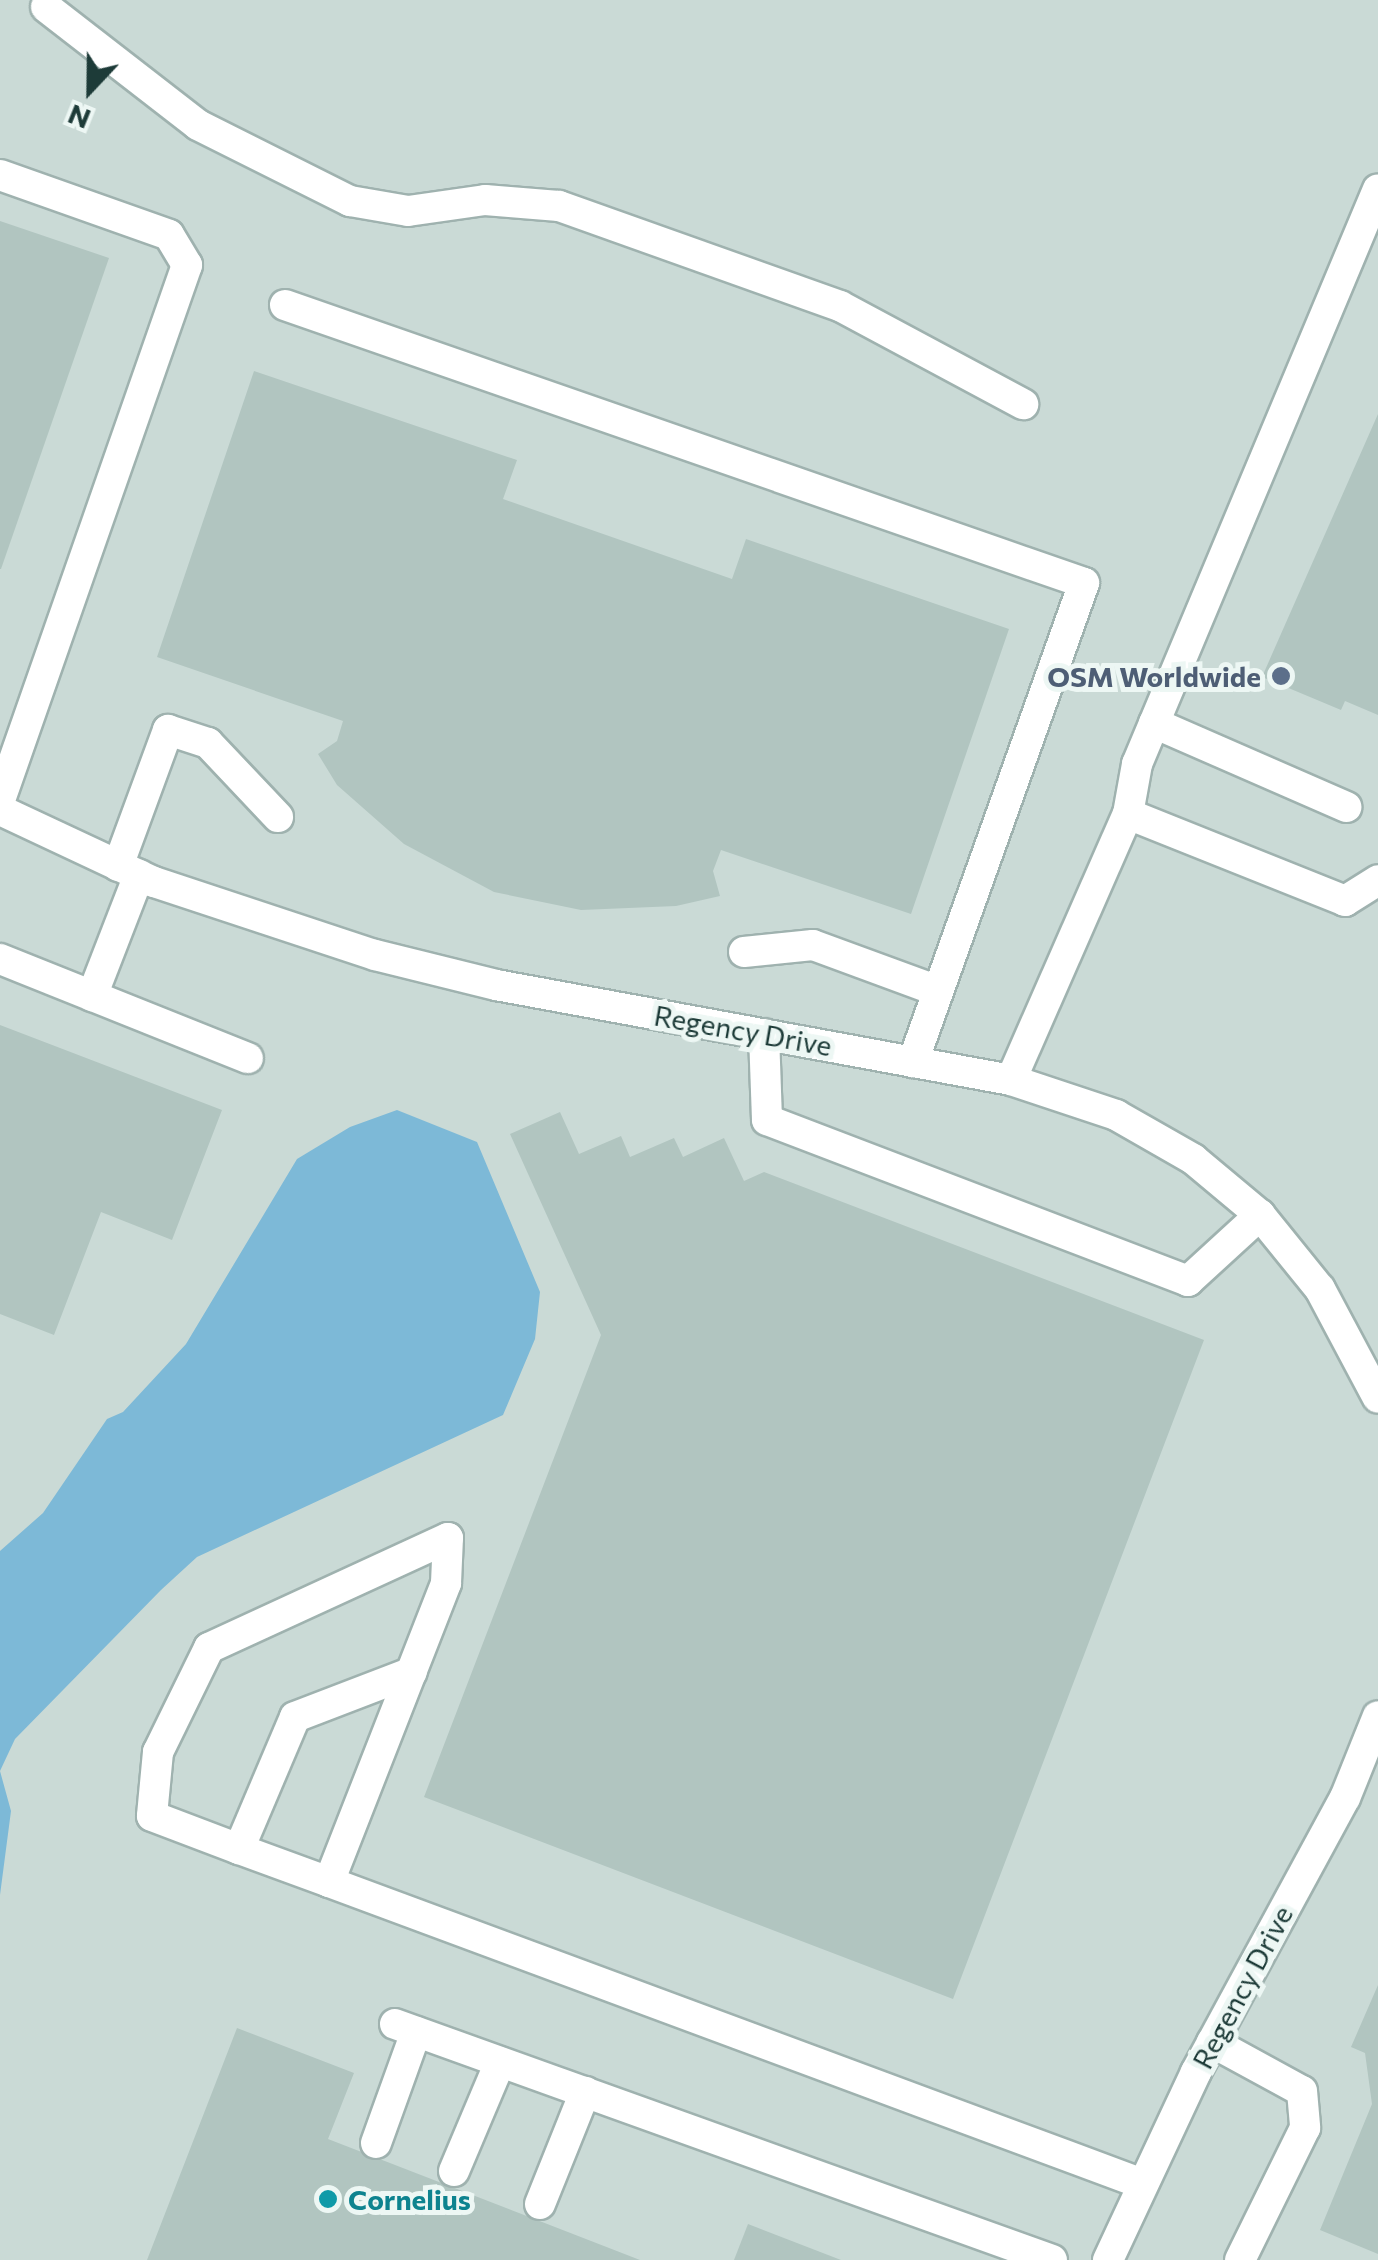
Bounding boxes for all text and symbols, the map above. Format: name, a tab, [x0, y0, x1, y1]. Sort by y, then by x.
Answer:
north arrow	[40, 40, 140, 140]
text: N	[63, 98, 95, 138]
place label: OSM Worldwide	[1047, 659, 1261, 693]
marker: OSM Worldwide	[1270, 665, 1292, 687]
street label: Regency Drive	[652, 998, 834, 1062]
street label: Regency Drive	[1185, 1900, 1299, 2074]
place label: Cornelius	[348, 2182, 471, 2216]
marker: Cornelius	[317, 2188, 339, 2210]

